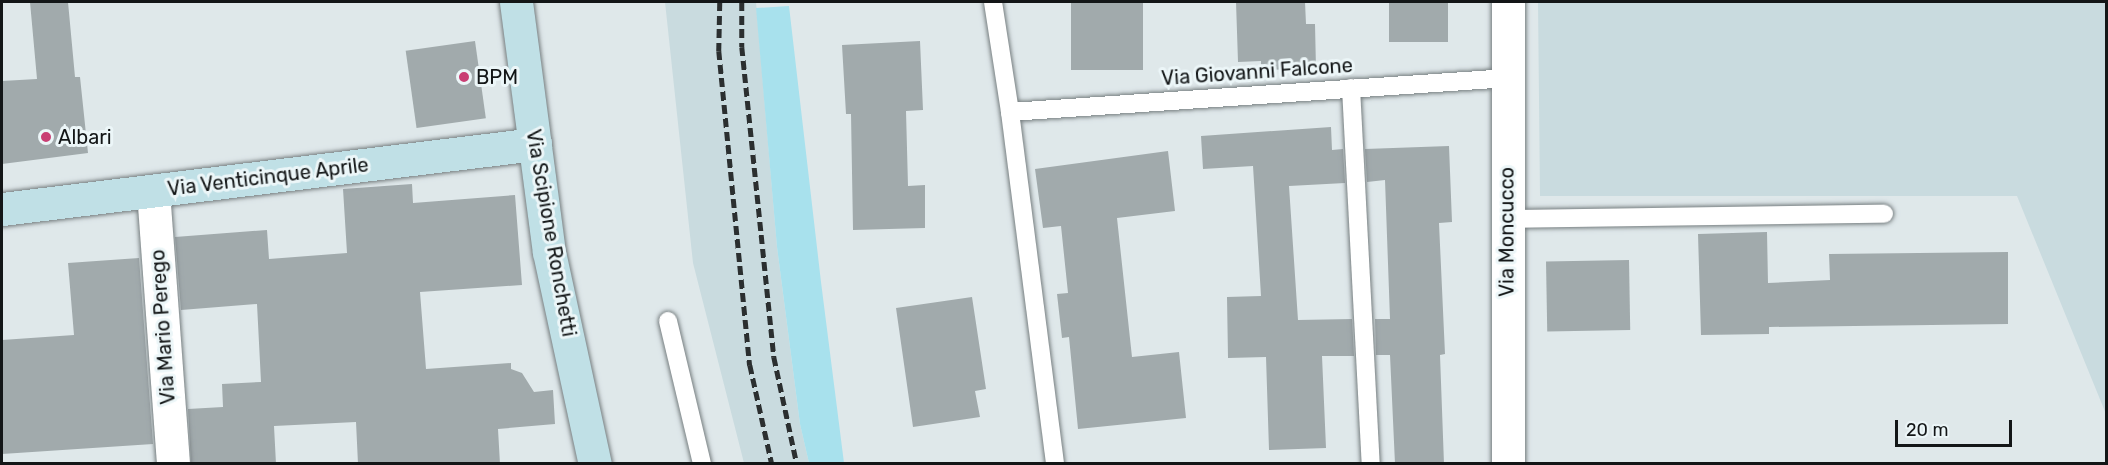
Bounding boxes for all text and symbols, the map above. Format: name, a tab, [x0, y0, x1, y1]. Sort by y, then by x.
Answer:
street label: Via Giovanni Falcone	[1160, 53, 1354, 91]
place label: BPM	[476, 65, 518, 89]
marker: BPM	[457, 70, 471, 84]
place label: Albari	[58, 125, 112, 149]
street label: Via Scipione Ronchetti	[521, 128, 581, 338]
marker: Albari	[39, 130, 53, 144]
street label: Via Venticinque Aprile	[166, 153, 370, 201]
street label: Via Moncucco	[1495, 167, 1519, 297]
street label: Via Mario Perego	[146, 249, 180, 405]
scale bar	[1898, 408, 2015, 446]
text: 20 m	[1906, 419, 1948, 441]

